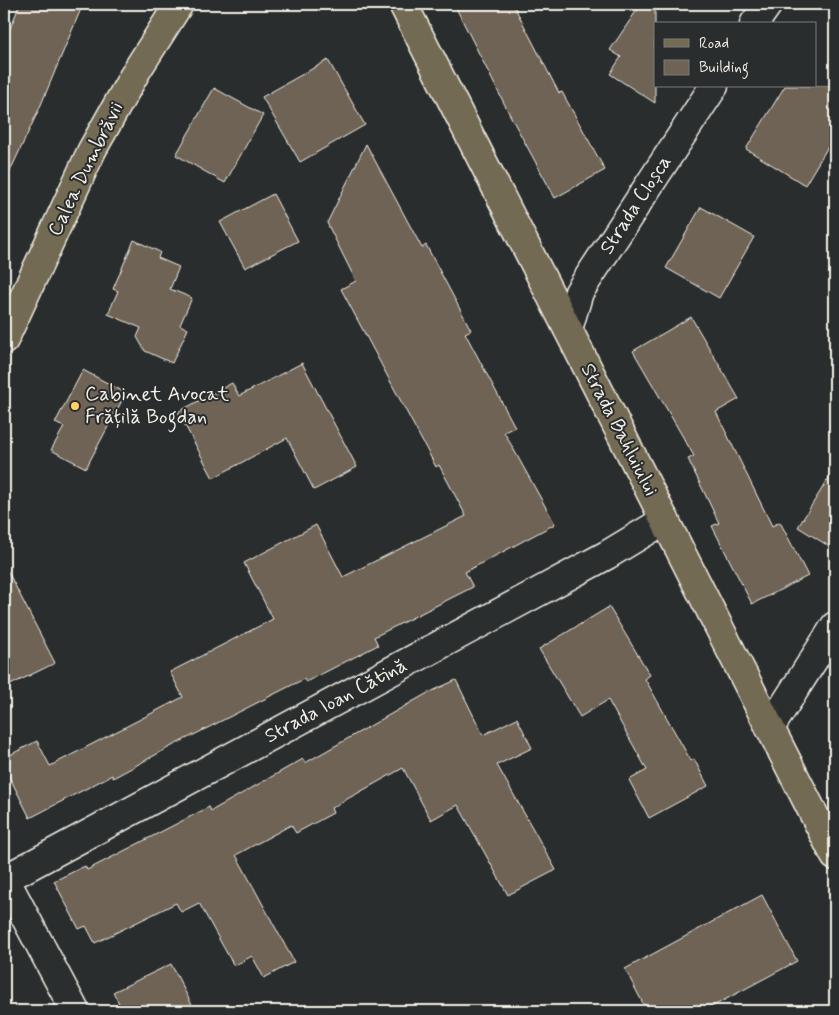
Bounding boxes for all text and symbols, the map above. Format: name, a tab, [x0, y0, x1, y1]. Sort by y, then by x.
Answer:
legend	[654, 22, 816, 88]
text: Road	[699, 34, 729, 54]
text: Building	[699, 58, 749, 79]
street label: Calea Dumbrăvii	[42, 97, 130, 241]
street label: Strada Cloșca	[594, 150, 678, 260]
street label: Strada Bahluiului	[574, 359, 664, 501]
place label: Cabinet Avocat Frățilă Bogdan	[85, 381, 229, 433]
marker: Cabinet Avocat Frățilă Bogdan	[69, 400, 81, 412]
street label: Strada Ioan Cătină	[260, 652, 412, 750]

